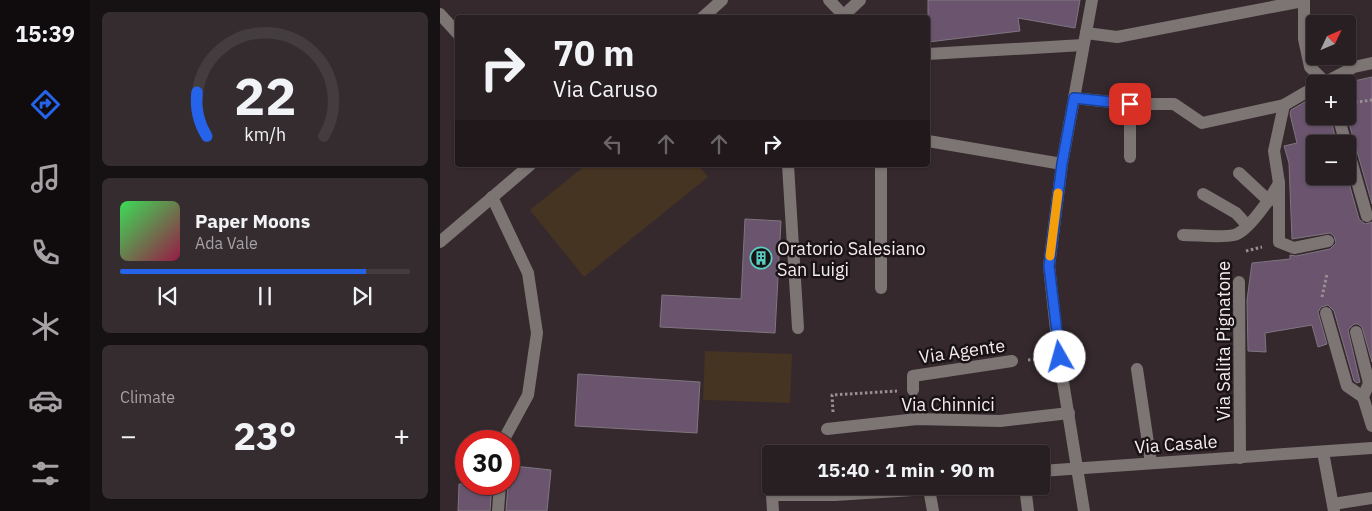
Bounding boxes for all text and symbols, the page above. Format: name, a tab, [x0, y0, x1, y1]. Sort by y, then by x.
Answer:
north arrow	[1306, 15, 1356, 65]
map controls	[1306, 15, 1356, 185]
text: 15:39	[15, 19, 75, 48]
text: 70 m	[553, 30, 635, 76]
icon: right	[470, 35, 535, 100]
text: 22	[234, 62, 296, 129]
text: Via Caruso	[553, 74, 658, 103]
button: +	[1306, 75, 1356, 125]
pin	[1109, 83, 1151, 125]
icon: directions	[28, 87, 63, 122]
icon: arrive	[1116, 90, 1144, 118]
text: km/h	[244, 123, 286, 146]
icon: left	[599, 130, 627, 158]
icon: ahead	[652, 130, 680, 158]
icon: ahead	[705, 130, 733, 158]
icon: right	[758, 130, 786, 158]
button: −	[1306, 135, 1356, 185]
icon: music	[28, 161, 63, 196]
text: Paper Moons	[195, 209, 310, 233]
text: Ada Vale	[195, 233, 258, 253]
icon: phone	[28, 235, 63, 270]
place label: Oratorio Salesiano San Luigi	[777, 237, 926, 281]
building icon: Oratorio Salesiano San Luigi	[749, 246, 773, 270]
street label: Via Salita Pignatone	[1212, 261, 1235, 421]
icon: previous	[154, 282, 182, 310]
icon: pause	[251, 282, 279, 310]
icon: next	[348, 282, 376, 310]
icon: climate	[28, 309, 63, 344]
position arrow	[1033, 330, 1085, 382]
street label: Via Agente	[918, 334, 1007, 368]
icon: car	[28, 383, 63, 418]
text: Climate	[120, 387, 175, 407]
street label: Via Chinnici	[901, 393, 995, 416]
text: 23°	[233, 411, 297, 460]
text: −	[120, 417, 137, 454]
text: +	[393, 417, 410, 454]
speed limit sign: 30	[455, 430, 520, 495]
street label: Via Casale	[1134, 430, 1218, 458]
icon: filters	[28, 456, 63, 491]
text: 15:40 · 1 min · 90 m	[817, 458, 995, 482]

